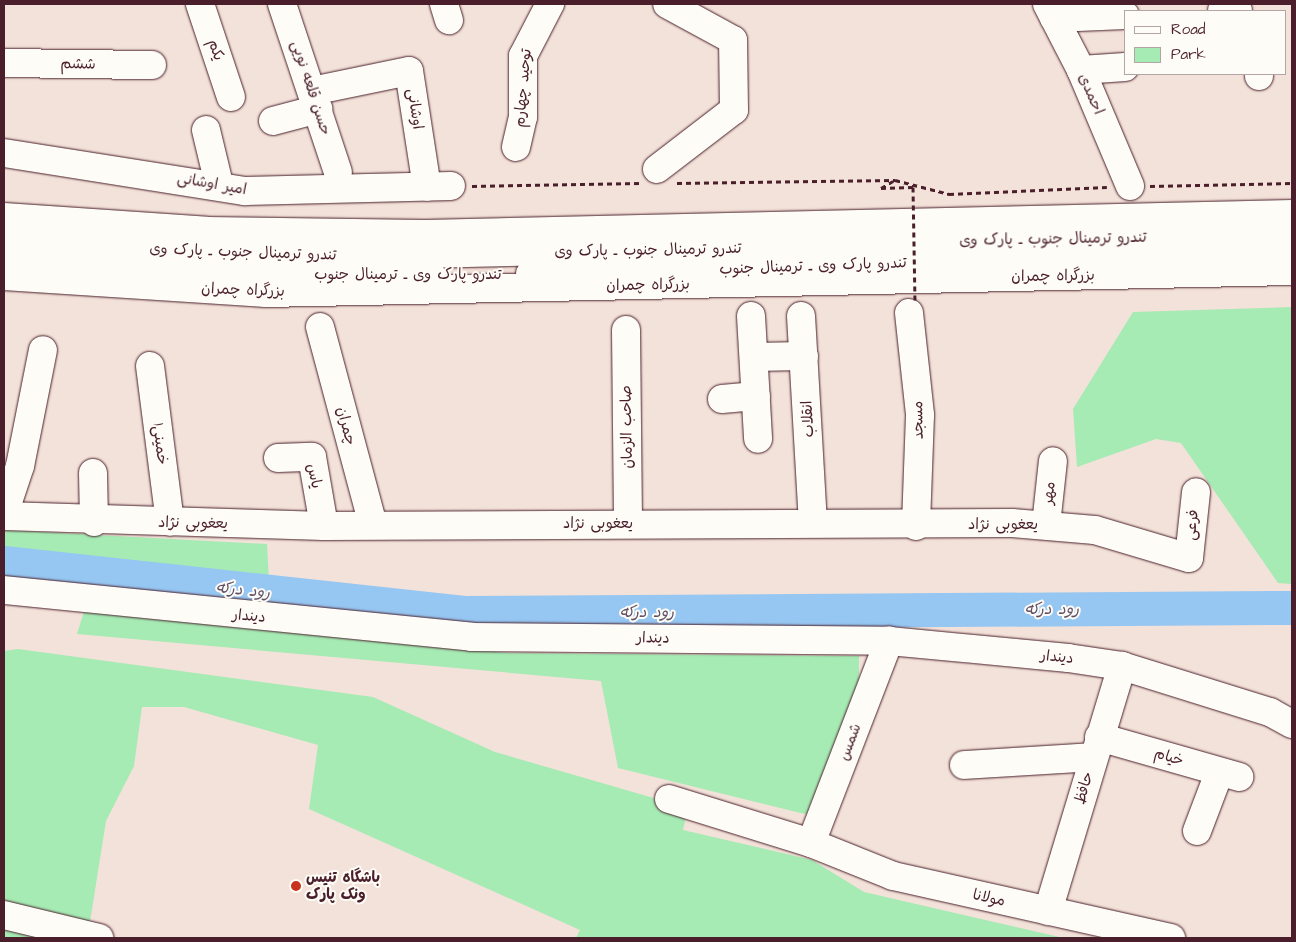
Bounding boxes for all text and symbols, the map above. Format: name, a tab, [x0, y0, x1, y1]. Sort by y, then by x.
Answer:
legend	[1124, 10, 1286, 75]
text: Road	[1171, 19, 1205, 40]
street label: یکم	[204, 37, 228, 63]
street label: حسن قلعه نویی	[287, 38, 335, 138]
text: Park	[1171, 44, 1206, 65]
street label: توحید چهارم	[511, 48, 535, 128]
street label: ششم	[60, 55, 96, 73]
street label: احمدی	[1074, 71, 1108, 117]
street label: اوشانی	[403, 87, 427, 131]
street label: امیر اوشانی	[176, 169, 248, 199]
street label: تندرو ترمینال جنوب ـ پارک وی	[959, 228, 1147, 250]
street label: تندرو ترمینال جنوب ـ پارک وی	[554, 239, 742, 261]
street label: تندرو ترمینال جنوب ـ پارک وی	[149, 240, 337, 264]
street label: تندرو پارک وی ـ ترمینال جنوب	[719, 254, 907, 278]
street label: تندرو پارک وی ـ ترمینال جنوب	[314, 266, 502, 284]
street label: بزرگراه چمران	[1011, 266, 1095, 286]
street label: بزرگراه چمران	[606, 275, 690, 295]
street label: بزرگراه چمران	[201, 280, 285, 300]
street label: صاحب الزمان	[617, 385, 637, 469]
street label: انقلاب	[798, 400, 818, 438]
street label: مسجد	[909, 401, 927, 439]
street label: چمران	[332, 405, 360, 447]
street label: lخمینی	[149, 422, 171, 466]
street label: یاس	[302, 462, 326, 490]
street label: مهر	[1039, 481, 1059, 505]
street label: فرعی	[1181, 509, 1203, 541]
street label: یعغوبی نژاد	[158, 513, 228, 533]
street label: یعغوبی نژاد	[563, 515, 633, 533]
street label: یعغوبی نژاد	[968, 516, 1038, 534]
water label: رود درکه	[215, 578, 271, 602]
water label: رود درکه	[1025, 599, 1079, 619]
water label: رود درکه	[620, 602, 674, 622]
street label: دیندار	[232, 606, 266, 626]
street label: دیندار	[636, 629, 670, 647]
street label: دیندار	[1040, 646, 1074, 668]
street label: شمس	[835, 721, 865, 763]
street label: خیام	[1152, 744, 1186, 770]
street label: حافظ	[1071, 770, 1097, 806]
place label: باشگاه تنیس ونک پارک	[306, 868, 380, 903]
marker: باشگاه تنیس ونک پارک	[290, 880, 302, 892]
street label: مولانا	[971, 886, 1007, 910]

